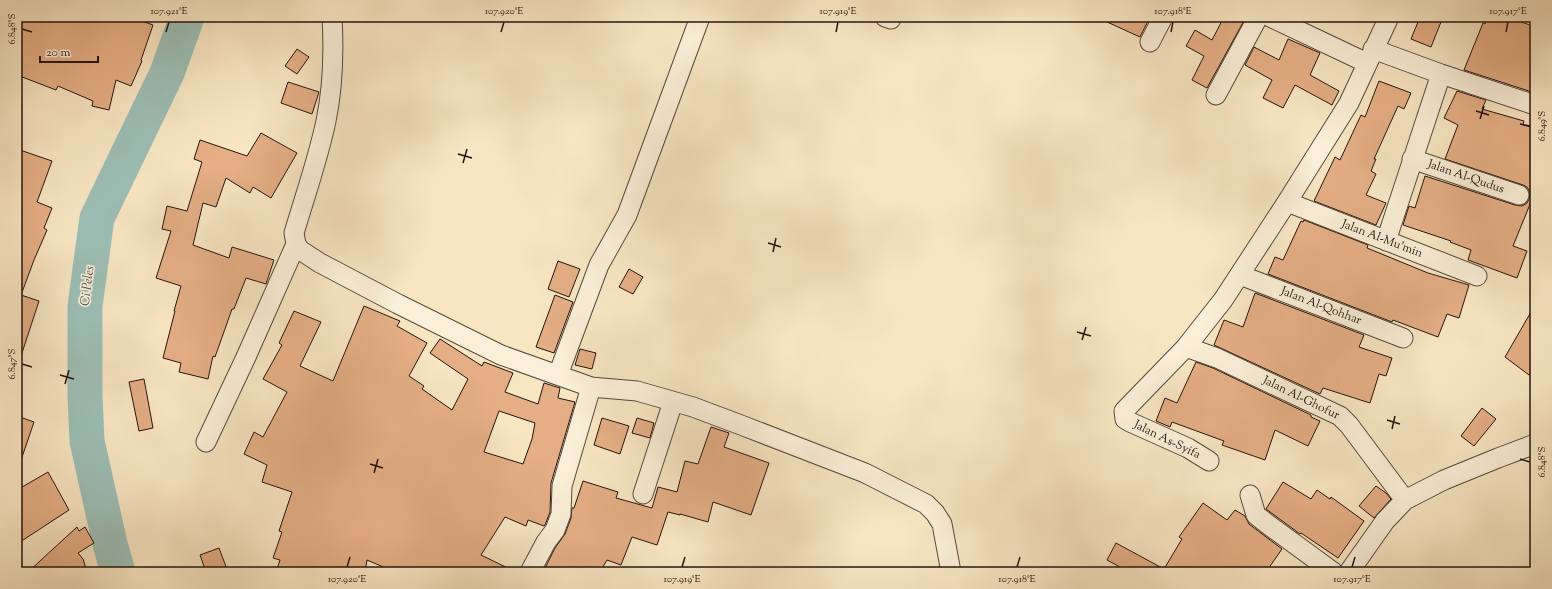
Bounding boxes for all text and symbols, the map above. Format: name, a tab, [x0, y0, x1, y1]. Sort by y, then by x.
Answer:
text: 107.921°E	[150, 4, 188, 19]
text: 107.920°E	[485, 4, 523, 19]
text: 107.919°E	[820, 4, 856, 19]
text: 107.918°E	[1154, 4, 1192, 19]
text: 107.917°E	[1489, 4, 1527, 19]
text: 6.848°S	[5, 14, 20, 44]
scale bar	[40, 38, 98, 64]
text: 20 m	[46, 44, 71, 62]
text: 6.849°S	[1535, 111, 1550, 141]
street label: Jalan Al-Qudus	[1424, 155, 1507, 199]
street label: Jalan Al-Mu'min	[1338, 215, 1425, 263]
water label: Ci Peles	[77, 265, 99, 307]
street label: Jalan Al-Qohhar	[1277, 282, 1364, 330]
text: 6.847°S	[5, 349, 20, 379]
street label: Jalan Al-Ghofur	[1259, 371, 1343, 425]
street label: Jalan As-Syifa	[1130, 416, 1204, 464]
text: 6.848°S	[1535, 447, 1550, 477]
text: 107.920°E	[328, 572, 366, 587]
text: 107.919°E	[664, 572, 700, 587]
text: 107.918°E	[998, 572, 1036, 587]
text: 107.917°E	[1333, 572, 1371, 587]

